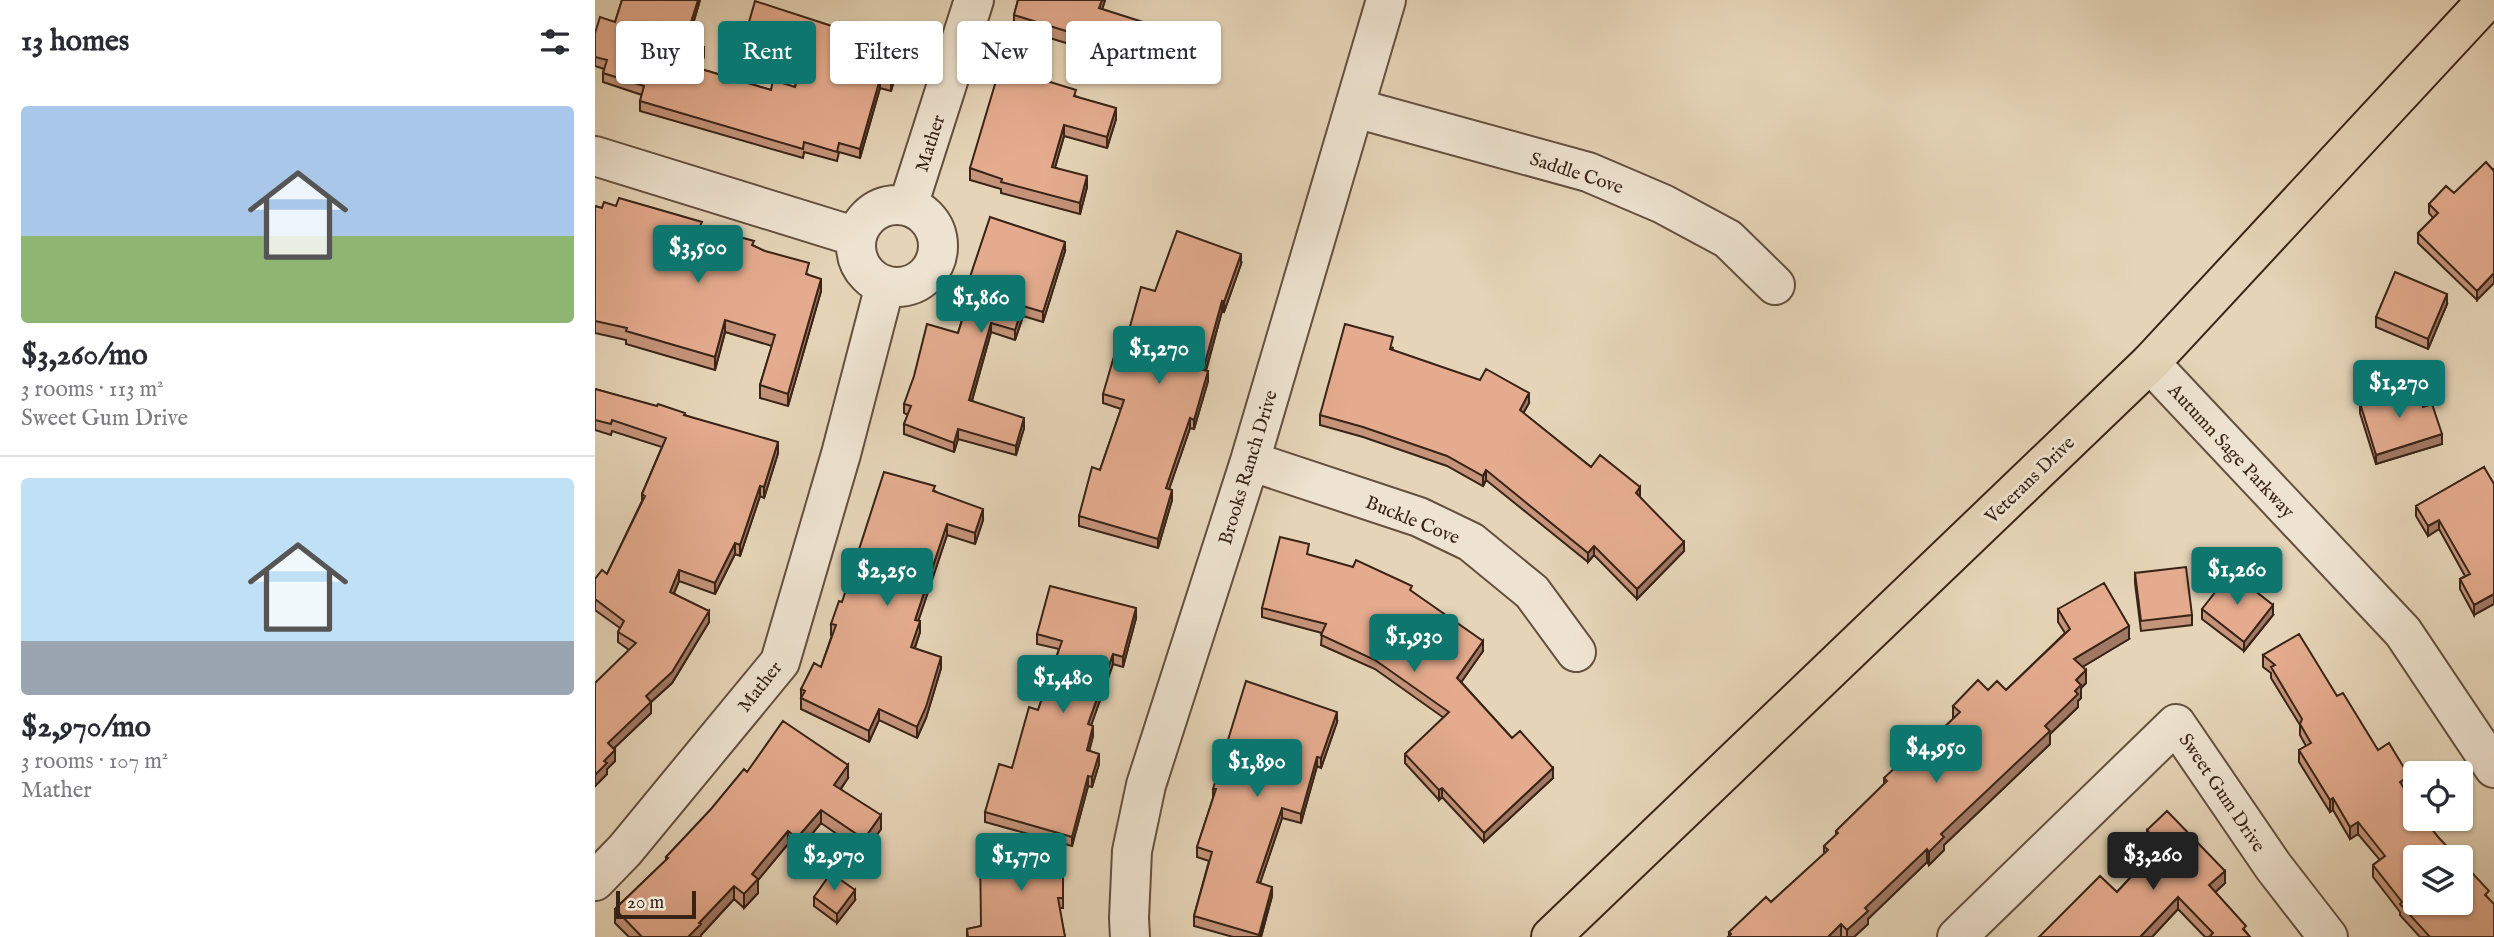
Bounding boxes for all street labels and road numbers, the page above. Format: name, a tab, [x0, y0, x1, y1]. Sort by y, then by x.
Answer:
street label: Mather	[910, 112, 951, 175]
street label: Saddle Cove	[1527, 148, 1626, 200]
street label: Autumn Sage Parkway	[2161, 378, 2299, 524]
street label: Brooks Ranch Drive	[1214, 387, 1284, 548]
street label: Veterans Drive	[1980, 431, 2081, 530]
street label: Buckle Cove	[1362, 491, 1463, 551]
street label: Mather	[733, 657, 788, 718]
street label: Sweet Gum Drive	[2173, 729, 2270, 857]

